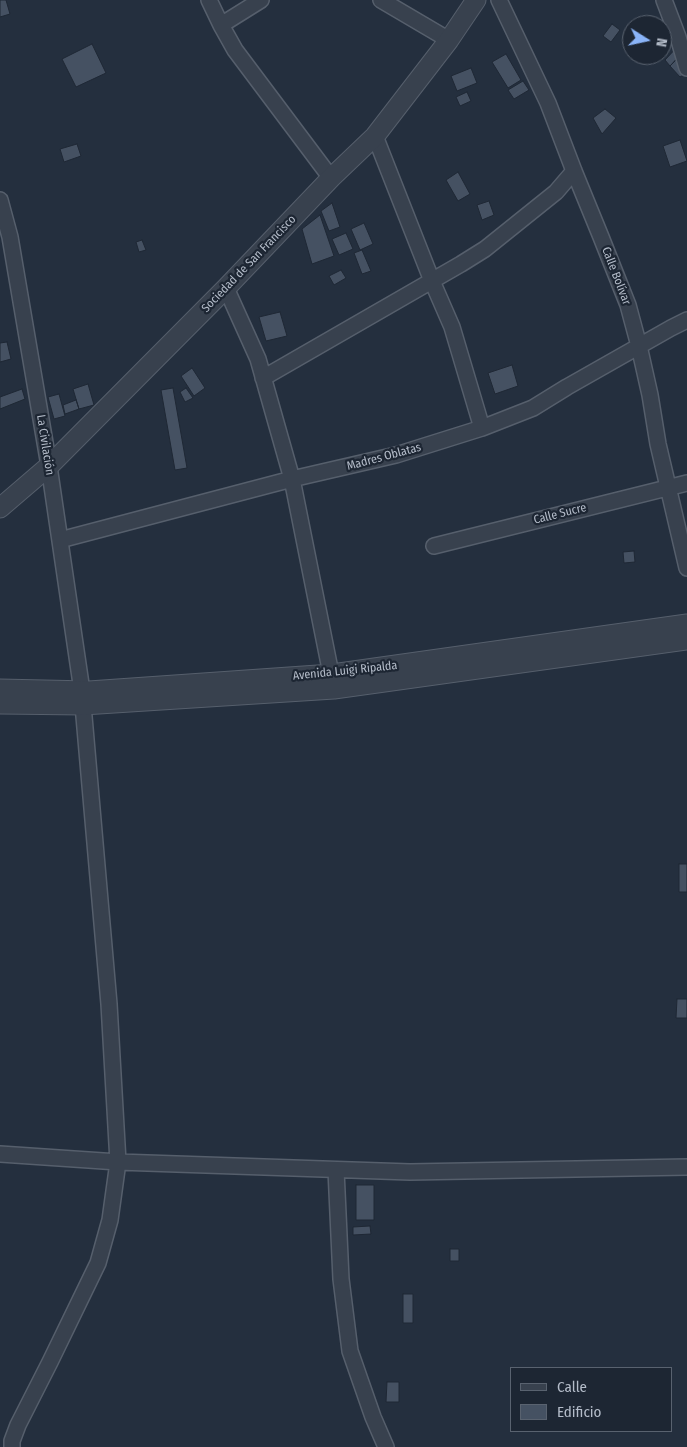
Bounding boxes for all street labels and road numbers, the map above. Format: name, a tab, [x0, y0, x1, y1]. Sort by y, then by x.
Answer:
street label: Sociedad de San Francisco	[199, 212, 299, 316]
street label: Calle Bolívar	[598, 245, 634, 307]
street label: La Civilación	[33, 414, 57, 476]
street label: Madres Oblatas	[345, 440, 423, 474]
street label: Calle Sucre	[532, 500, 588, 528]
street label: Avenida Luigi Ripalda	[292, 658, 398, 684]

